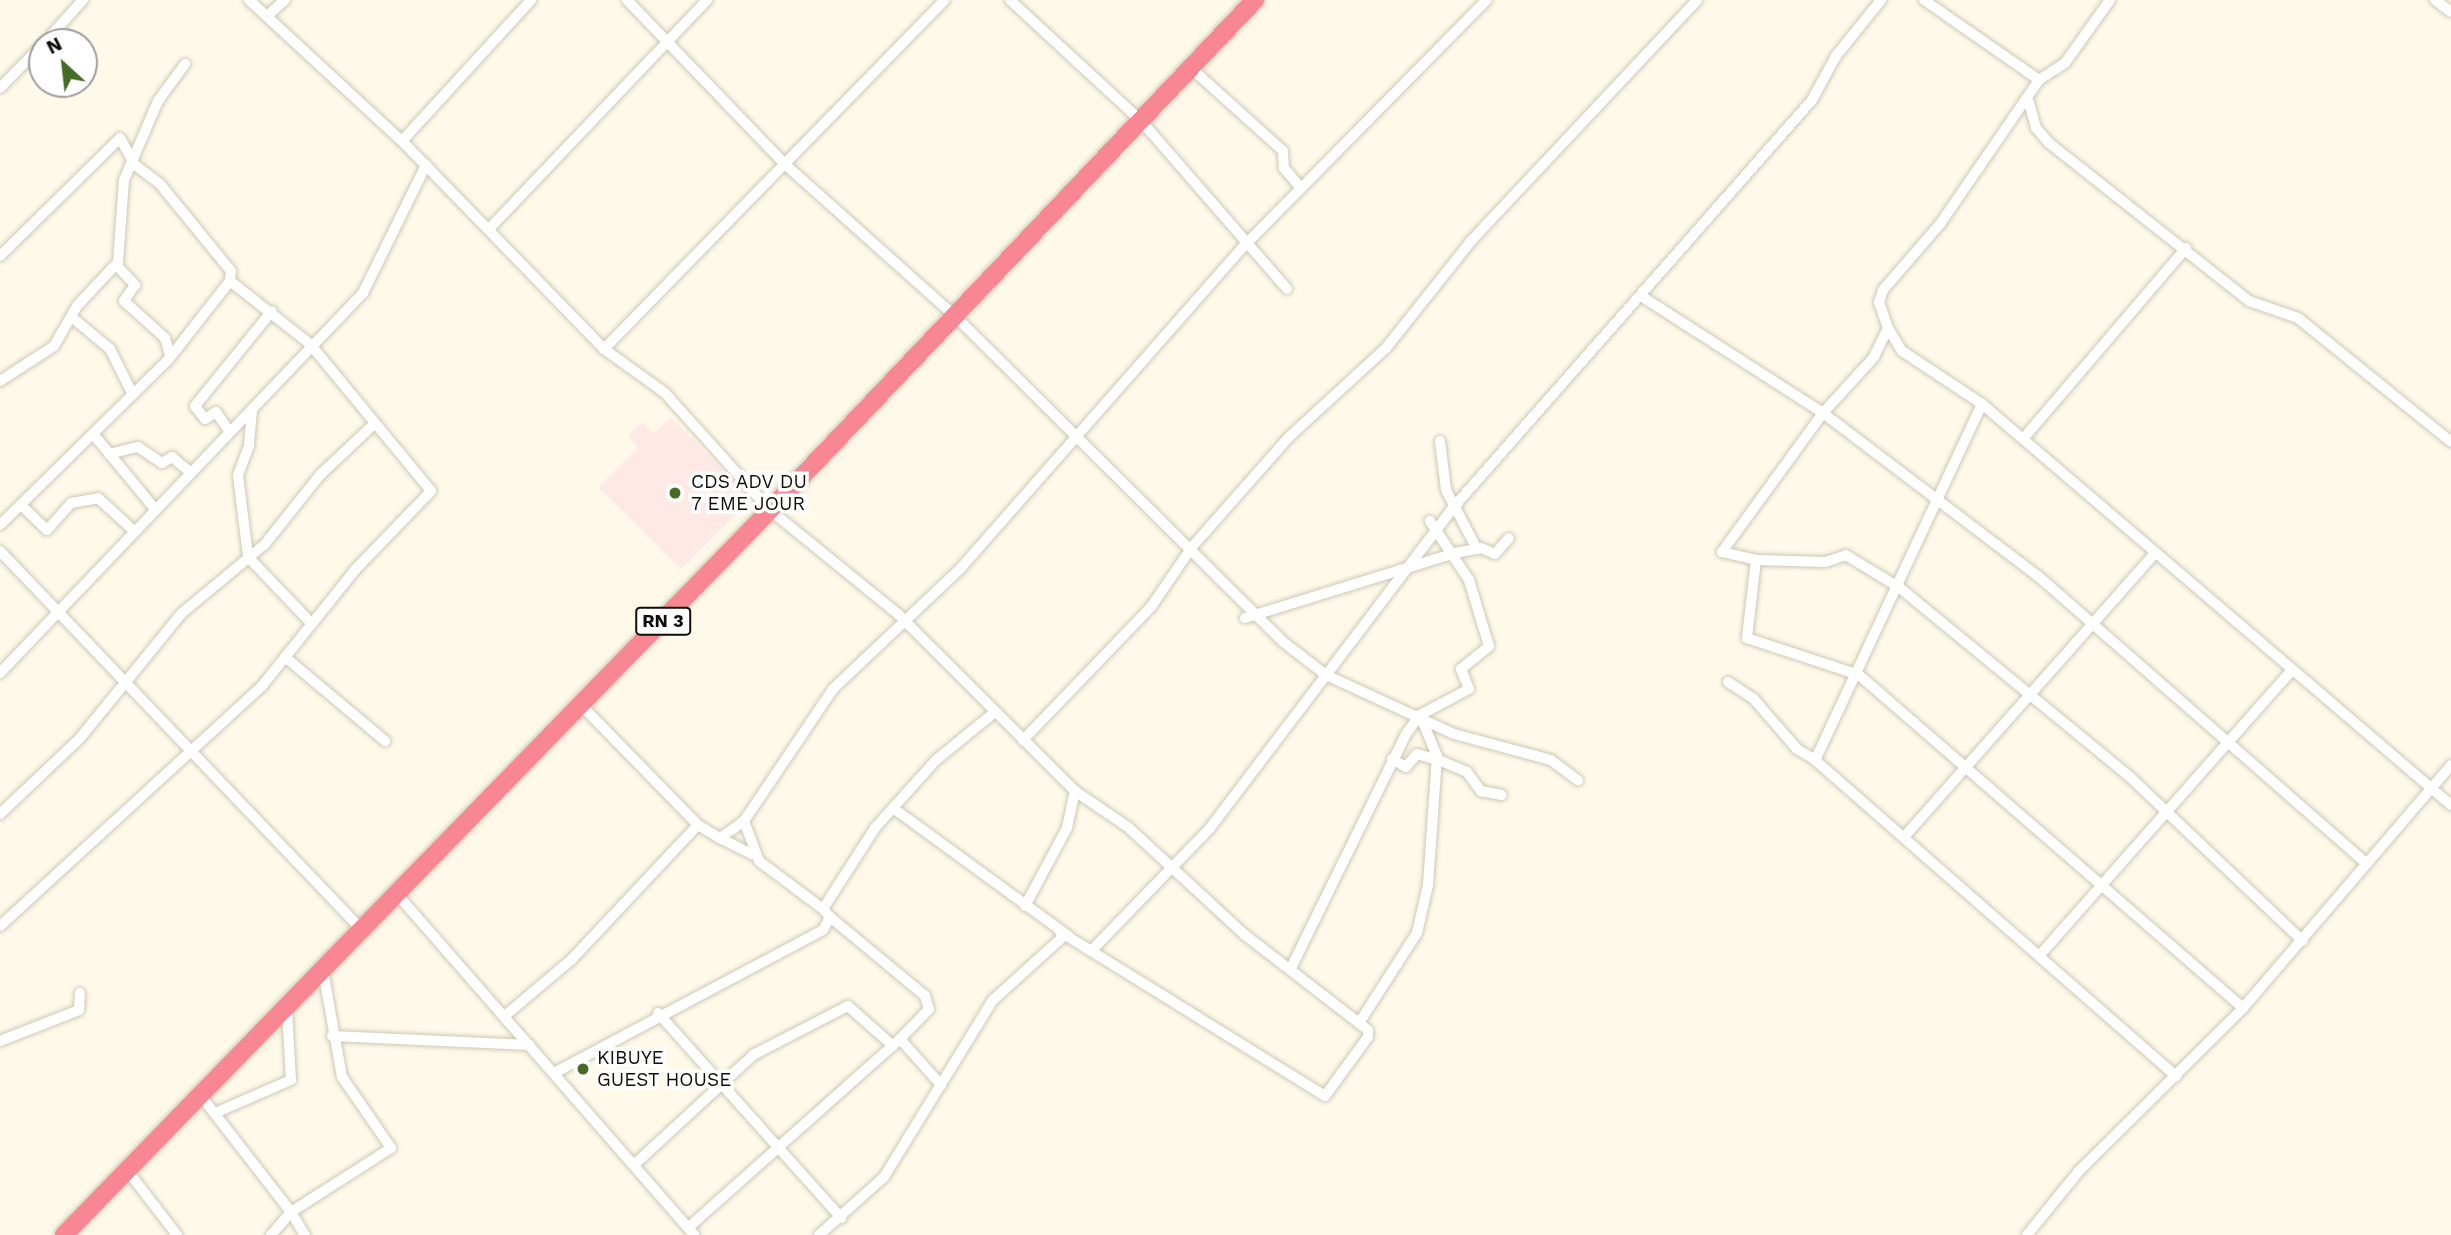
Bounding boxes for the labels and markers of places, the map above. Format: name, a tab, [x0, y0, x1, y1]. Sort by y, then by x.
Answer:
place label: CDS ADV DU 7 EME JOUR	[691, 471, 808, 515]
marker: CDS ADV DU 7 EME JOUR	[665, 483, 685, 503]
place label: KIBUYE GUEST HOUSE	[597, 1047, 732, 1091]
marker: KIBUYE GUEST HOUSE	[575, 1061, 591, 1077]

